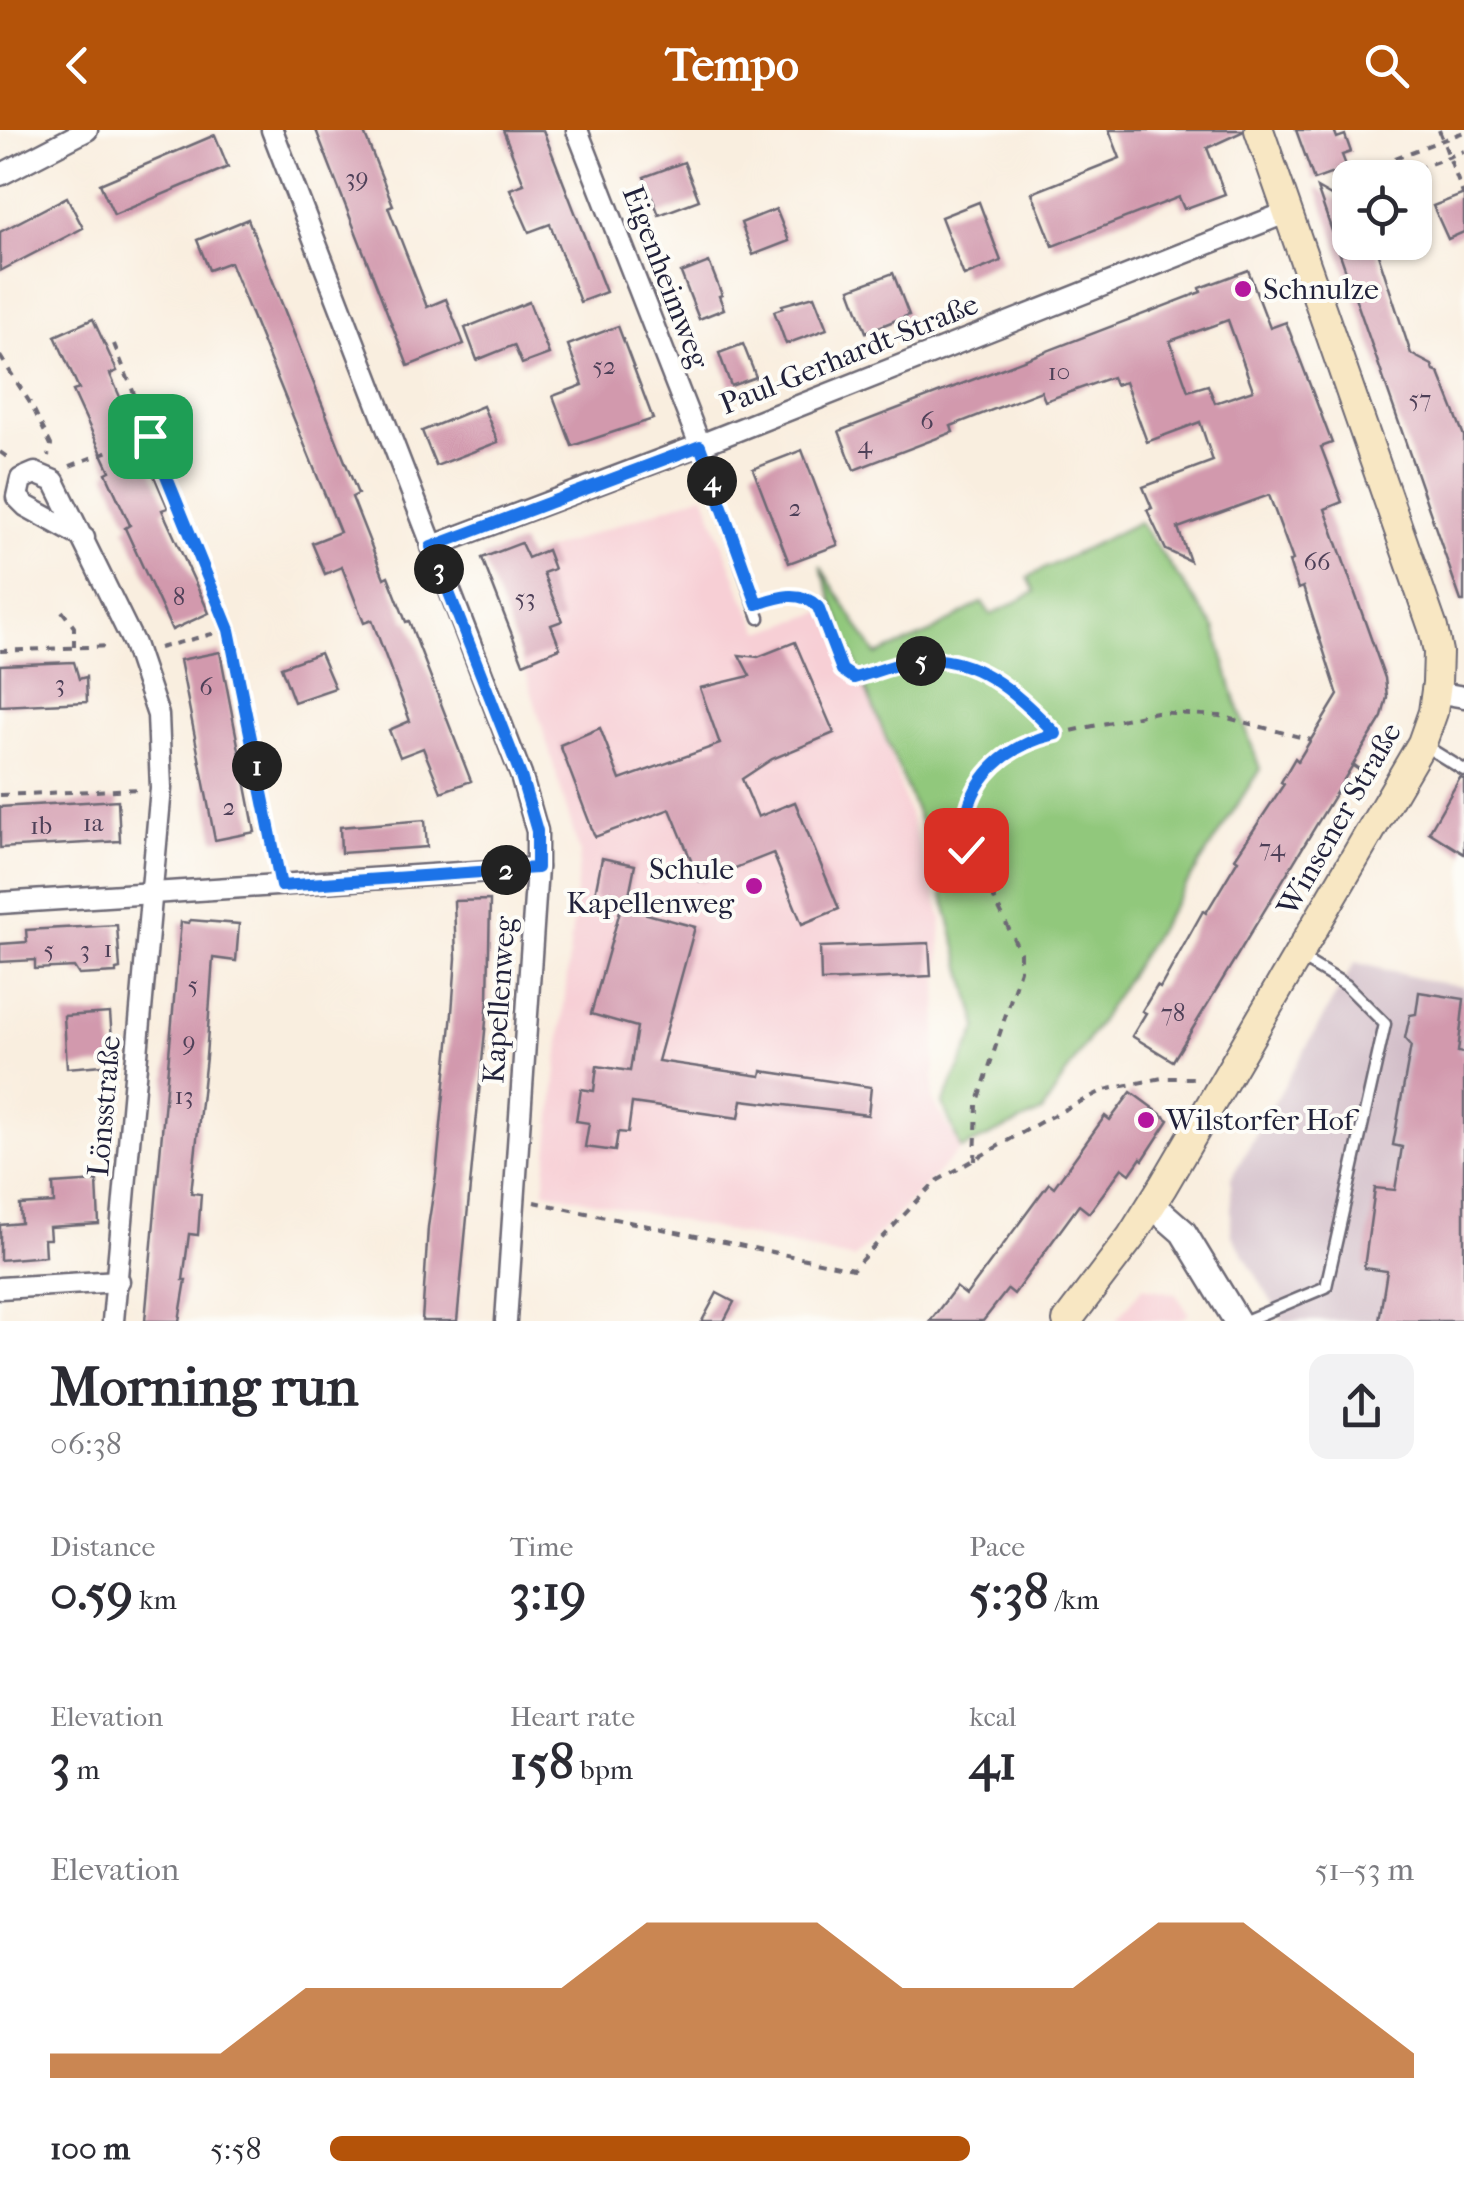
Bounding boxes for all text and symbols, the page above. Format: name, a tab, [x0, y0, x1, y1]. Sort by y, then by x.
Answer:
icon: back	[50, 38, 105, 93]
icon: search	[1359, 38, 1414, 93]
text: Tempo	[665, 39, 799, 92]
map controls	[1332, 160, 1432, 260]
button: locate	[1332, 160, 1432, 260]
house number: 39	[345, 163, 369, 192]
street label: Eigenheimweg	[615, 181, 717, 374]
place label: Schnulze	[1263, 272, 1379, 307]
marker: Schnulze	[1232, 278, 1254, 300]
street label: Paul-Gerhardt-Straße	[715, 287, 984, 422]
house number: 52	[592, 351, 616, 380]
house number: 10	[1048, 357, 1070, 386]
house number: 57	[1409, 384, 1431, 413]
pin	[108, 394, 193, 479]
house number: 6	[920, 406, 934, 435]
icon: arrive	[123, 409, 178, 464]
house number: 4	[858, 430, 874, 459]
pin: 4	[687, 456, 737, 506]
text: 4	[704, 464, 720, 497]
house number: 2	[789, 493, 801, 522]
pin: 3	[414, 544, 464, 594]
house number: 66	[1303, 547, 1331, 576]
text: 3	[433, 552, 445, 585]
house number: 8	[173, 582, 185, 611]
house number: 53	[514, 583, 536, 612]
pin: 5	[896, 636, 946, 686]
text: 5	[915, 644, 927, 677]
house number: 3	[55, 669, 65, 698]
house number: 6	[199, 672, 213, 701]
street label: Winsener Straße	[1270, 716, 1409, 923]
pin: 1	[232, 741, 282, 791]
text: 1	[252, 749, 262, 782]
house number: 2	[223, 792, 235, 821]
house number: 1a	[83, 808, 104, 837]
pin	[924, 808, 1009, 893]
house number: 1b	[30, 811, 52, 840]
icon: check	[939, 823, 994, 878]
house number: 74	[1259, 833, 1286, 862]
pin: 2	[481, 845, 531, 895]
place label: Schule Kapellenweg	[566, 852, 735, 921]
text: 2	[499, 853, 513, 886]
marker: Schule Kapellenweg	[743, 875, 765, 897]
street label: Kapellenweg	[476, 914, 523, 1085]
house number: 1	[104, 934, 112, 963]
house number: 5	[44, 935, 54, 964]
house number: 3	[80, 935, 90, 964]
house number: 5	[188, 970, 198, 999]
house number: 78	[1161, 998, 1185, 1027]
house number: 9	[182, 1027, 196, 1056]
street label: Lönsstraße	[81, 1034, 128, 1178]
house number: 13	[174, 1081, 194, 1110]
place label: Wilstorfer Hof	[1165, 1103, 1360, 1138]
marker: Wilstorfer Hof	[1135, 1109, 1157, 1131]
button: share	[1309, 1354, 1414, 1459]
text: Morning run	[50, 1355, 358, 1419]
text: 06:38	[50, 1425, 122, 1462]
text: Distance	[50, 1530, 155, 1563]
text: Time	[510, 1530, 573, 1563]
text: Pace	[969, 1530, 1025, 1563]
text: 0.59	[50, 1563, 133, 1622]
text: 3:19	[510, 1563, 586, 1622]
text: 5:38	[969, 1563, 1049, 1622]
text: km	[133, 1583, 177, 1616]
text: /km	[1049, 1583, 1099, 1616]
text: Elevation	[50, 1700, 163, 1733]
text: Heart rate	[510, 1700, 635, 1733]
text: kcal	[969, 1700, 1016, 1733]
text: 3	[50, 1733, 71, 1792]
text: 158	[510, 1733, 574, 1792]
text: 41	[969, 1733, 1017, 1792]
text: m	[71, 1753, 100, 1786]
text: bpm	[574, 1753, 633, 1786]
text: Elevation	[50, 1851, 179, 1888]
text: 51–53 m	[1314, 1851, 1414, 1888]
text: 100 m	[50, 2130, 130, 2167]
text: 5:58	[210, 2130, 261, 2167]

